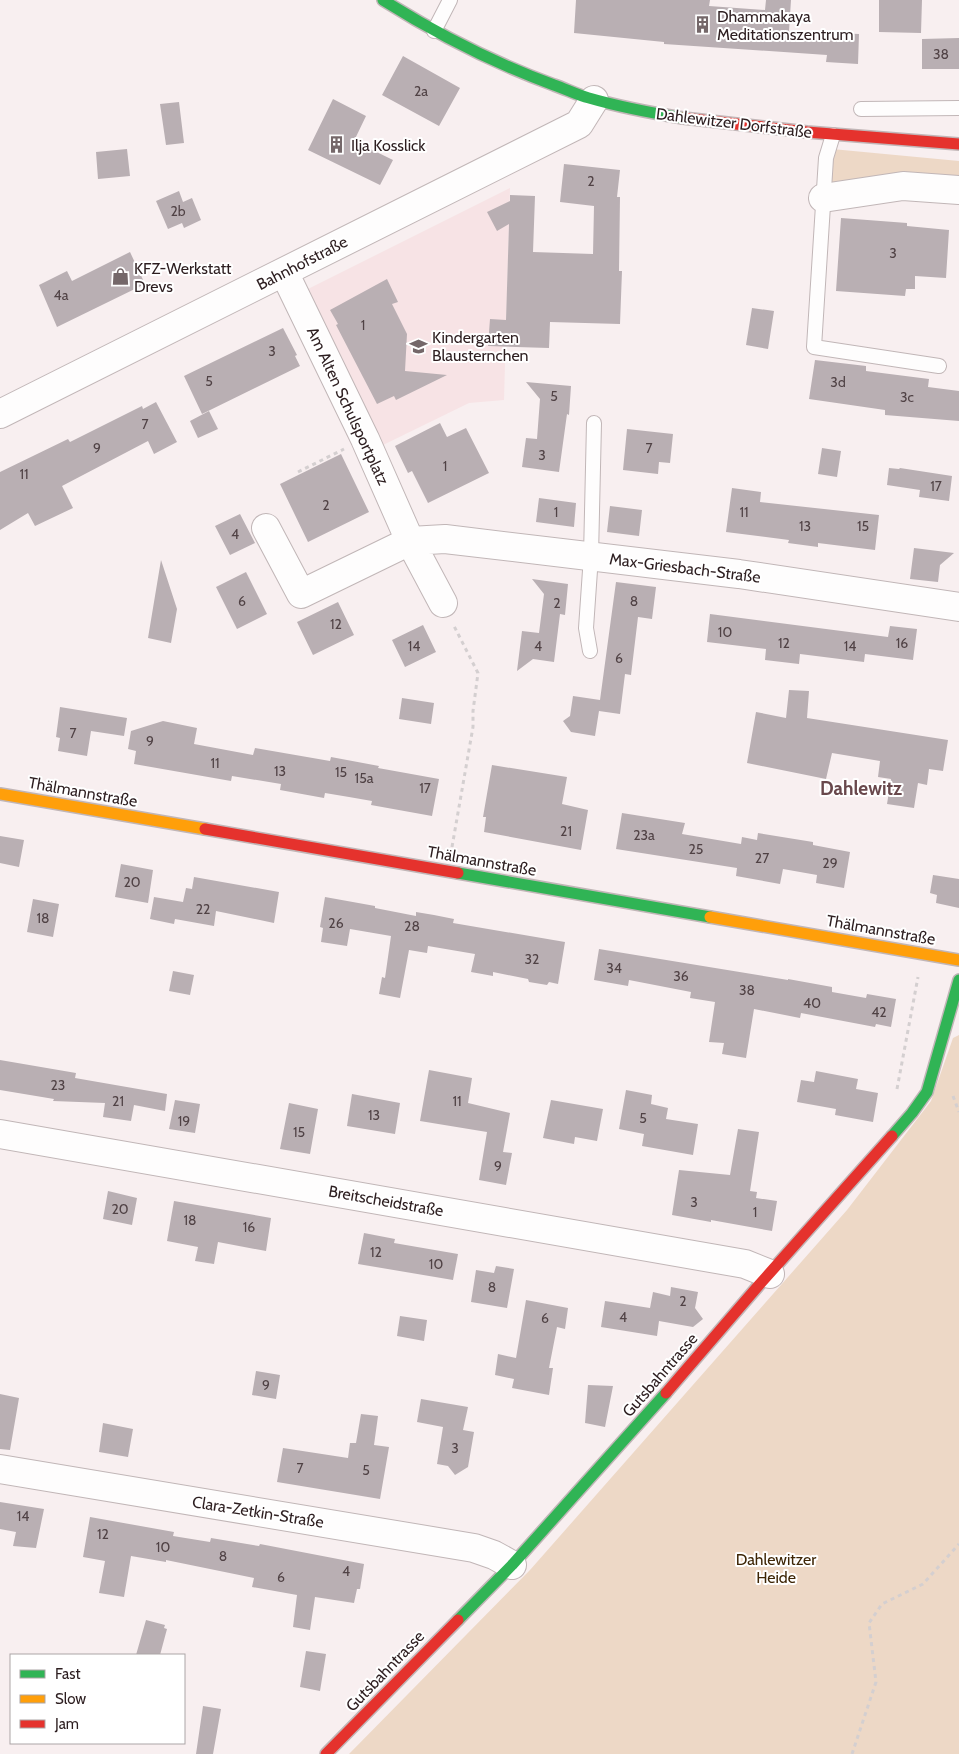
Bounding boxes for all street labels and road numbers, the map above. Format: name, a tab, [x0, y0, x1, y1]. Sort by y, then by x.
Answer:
street label: Dahlewitzer Dorfstraße	[655, 104, 813, 142]
street label: Bahnhofstraße	[253, 232, 351, 294]
street label: Am Alten Schulsportplatz	[303, 324, 393, 489]
street label: Max-Griesbach-Straße	[608, 549, 762, 587]
street label: Thälmannstraße	[27, 773, 139, 811]
street label: Thälmannstraße	[426, 842, 538, 880]
street label: Thälmannstraße	[825, 911, 937, 949]
street label: Breitscheidstraße	[327, 1182, 445, 1220]
street label: Gutsbahntrasse	[619, 1329, 701, 1421]
street label: Clara-Zetkin-Straße	[191, 1492, 325, 1532]
street label: Gutsbahntrasse	[342, 1627, 428, 1715]

